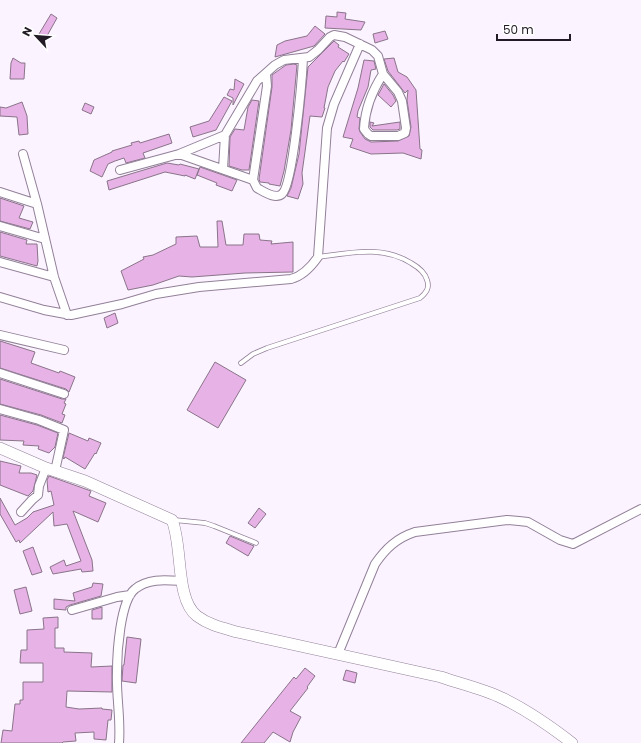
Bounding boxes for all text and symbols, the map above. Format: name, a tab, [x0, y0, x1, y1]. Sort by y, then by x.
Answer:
north arrow	[16, 16, 56, 56]
scale bar	[497, 16, 570, 42]
text: 50 m	[503, 21, 534, 38]
text: N	[18, 24, 36, 39]

